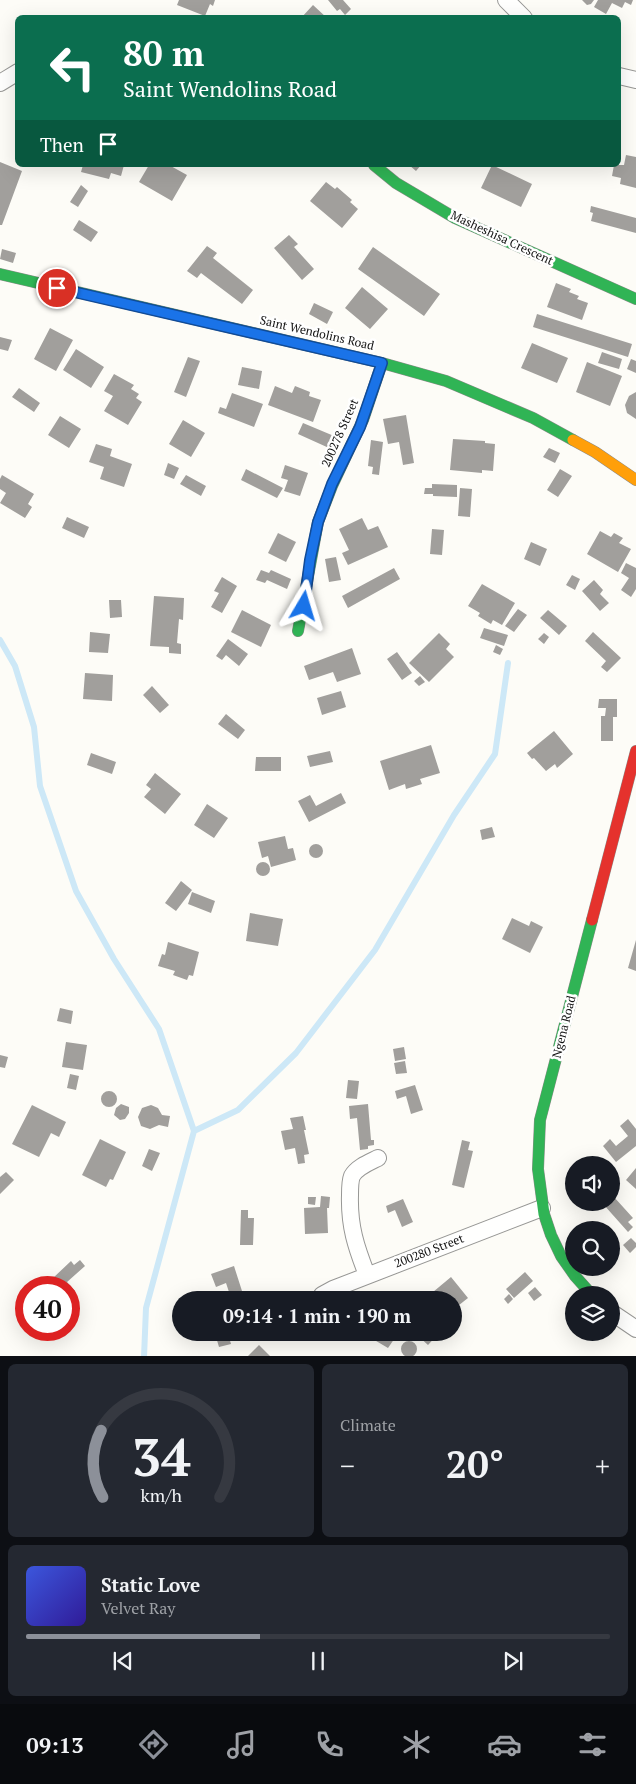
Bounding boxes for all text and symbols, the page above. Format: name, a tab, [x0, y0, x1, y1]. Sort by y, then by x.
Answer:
text: 80 m	[123, 30, 204, 76]
icon: left	[40, 35, 105, 100]
text: Saint Wendolins Road	[123, 74, 337, 103]
icon: arrive	[94, 130, 122, 158]
text: Then	[40, 132, 84, 157]
street label: Masheshisa Crescent	[449, 207, 556, 268]
pin	[36, 267, 78, 309]
icon: arrive	[43, 274, 71, 302]
street label: Saint Wendolins Road	[259, 312, 376, 353]
street label: 200278 Street	[318, 396, 362, 469]
position arrow	[277, 579, 329, 631]
street label: Ngena Road	[548, 994, 579, 1060]
map controls	[565, 1156, 620, 1341]
button: sound	[565, 1156, 620, 1211]
button: search	[565, 1221, 620, 1276]
street label: 200280 Street	[392, 1230, 466, 1271]
speed limit sign: 40	[15, 1276, 80, 1341]
button: layers	[565, 1286, 620, 1341]
text: 09:14 · 1 min · 190 m	[223, 1303, 411, 1328]
text: Climate	[340, 1414, 396, 1436]
text: 34	[132, 1422, 191, 1491]
text: 20°	[446, 1439, 504, 1489]
text: −	[340, 1447, 355, 1484]
text: +	[595, 1447, 610, 1484]
text: km/h	[140, 1483, 182, 1507]
text: Static Love	[101, 1572, 200, 1597]
text: Velvet Ray	[101, 1597, 175, 1619]
icon: previous	[109, 1647, 137, 1675]
icon: pause	[304, 1647, 332, 1675]
icon: next	[499, 1647, 527, 1675]
icon: directions	[136, 1727, 171, 1762]
icon: music	[224, 1727, 259, 1762]
icon: phone	[312, 1727, 347, 1762]
icon: climate	[399, 1727, 434, 1762]
icon: car	[487, 1727, 522, 1762]
icon: filters	[575, 1727, 610, 1762]
text: 09:13	[26, 1730, 84, 1759]

